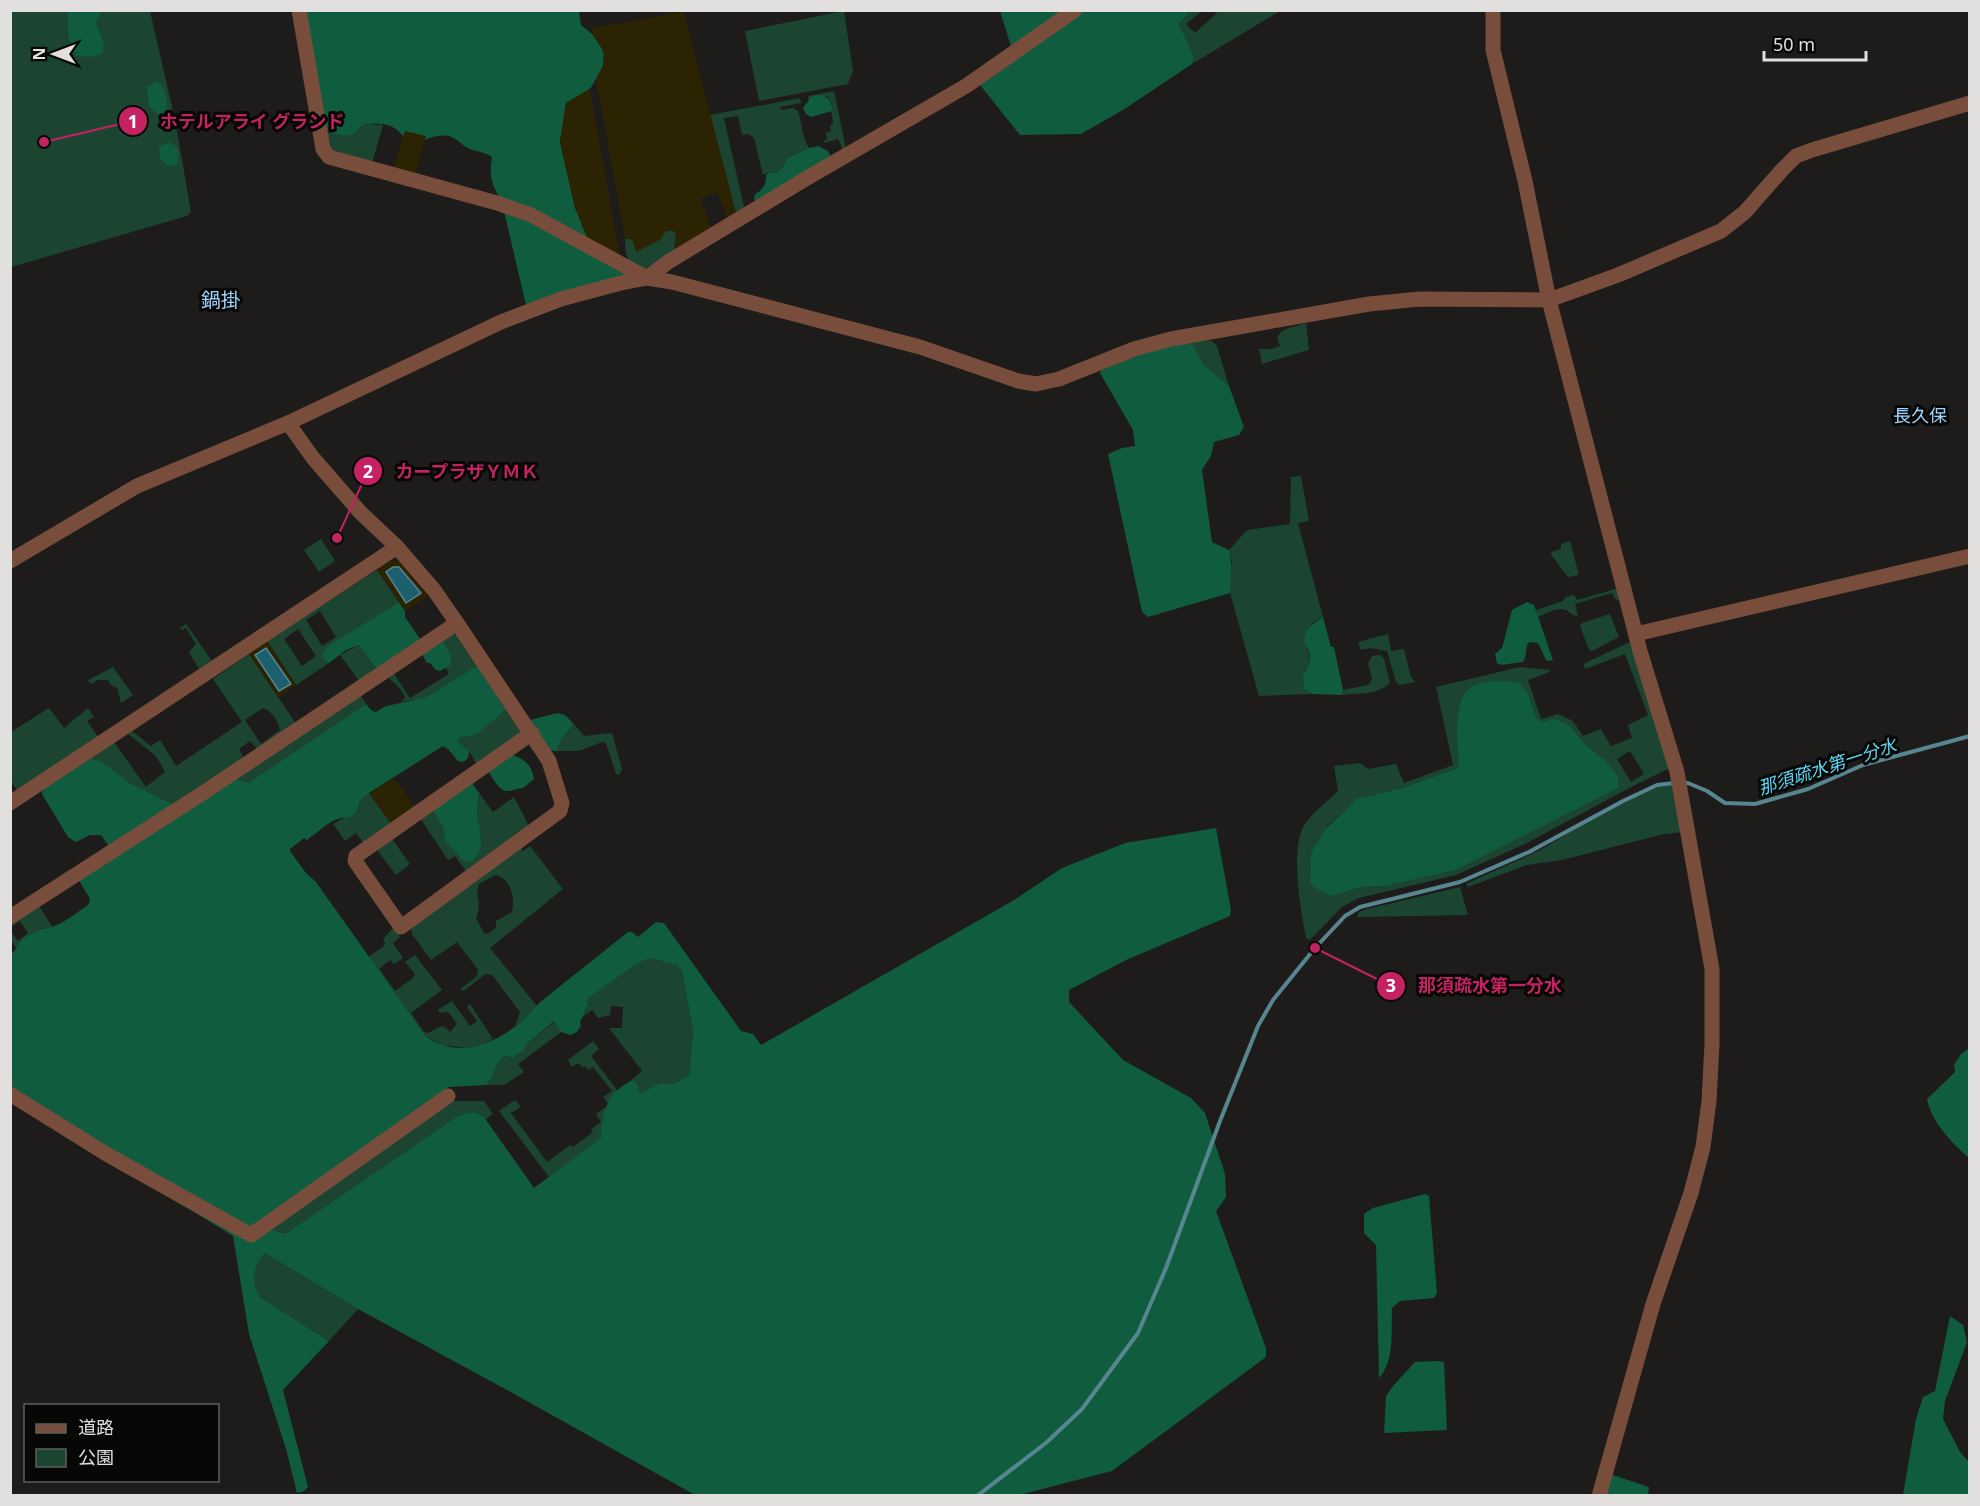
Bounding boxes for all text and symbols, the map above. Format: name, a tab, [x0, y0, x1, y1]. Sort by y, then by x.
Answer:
north arrow	[24, 24, 84, 84]
scale bar	[1764, 24, 1866, 62]
text: 50 m	[1773, 32, 1815, 56]
text: N	[28, 47, 50, 61]
callout: ホテルアライ グランド	[118, 103, 356, 139]
text: 1	[128, 109, 138, 133]
text: ホテルアライ グランド	[160, 109, 344, 133]
district label: 鍋掛	[201, 286, 241, 313]
district label: 長久保	[1893, 403, 1947, 427]
callout: カープラザＹＭＫ	[353, 453, 551, 489]
text: 2	[363, 459, 373, 483]
text: カープラザＹＭＫ	[396, 459, 538, 483]
water label: 那須疏水第一分水	[1755, 732, 1901, 800]
callout: 那須疏水第一分水	[1376, 968, 1574, 1004]
text: 3	[1386, 973, 1396, 997]
text: 那須疏水第一分水	[1418, 973, 1562, 997]
legend	[24, 1404, 219, 1482]
text: 道路	[78, 1415, 114, 1439]
text: 公園	[78, 1445, 114, 1469]

